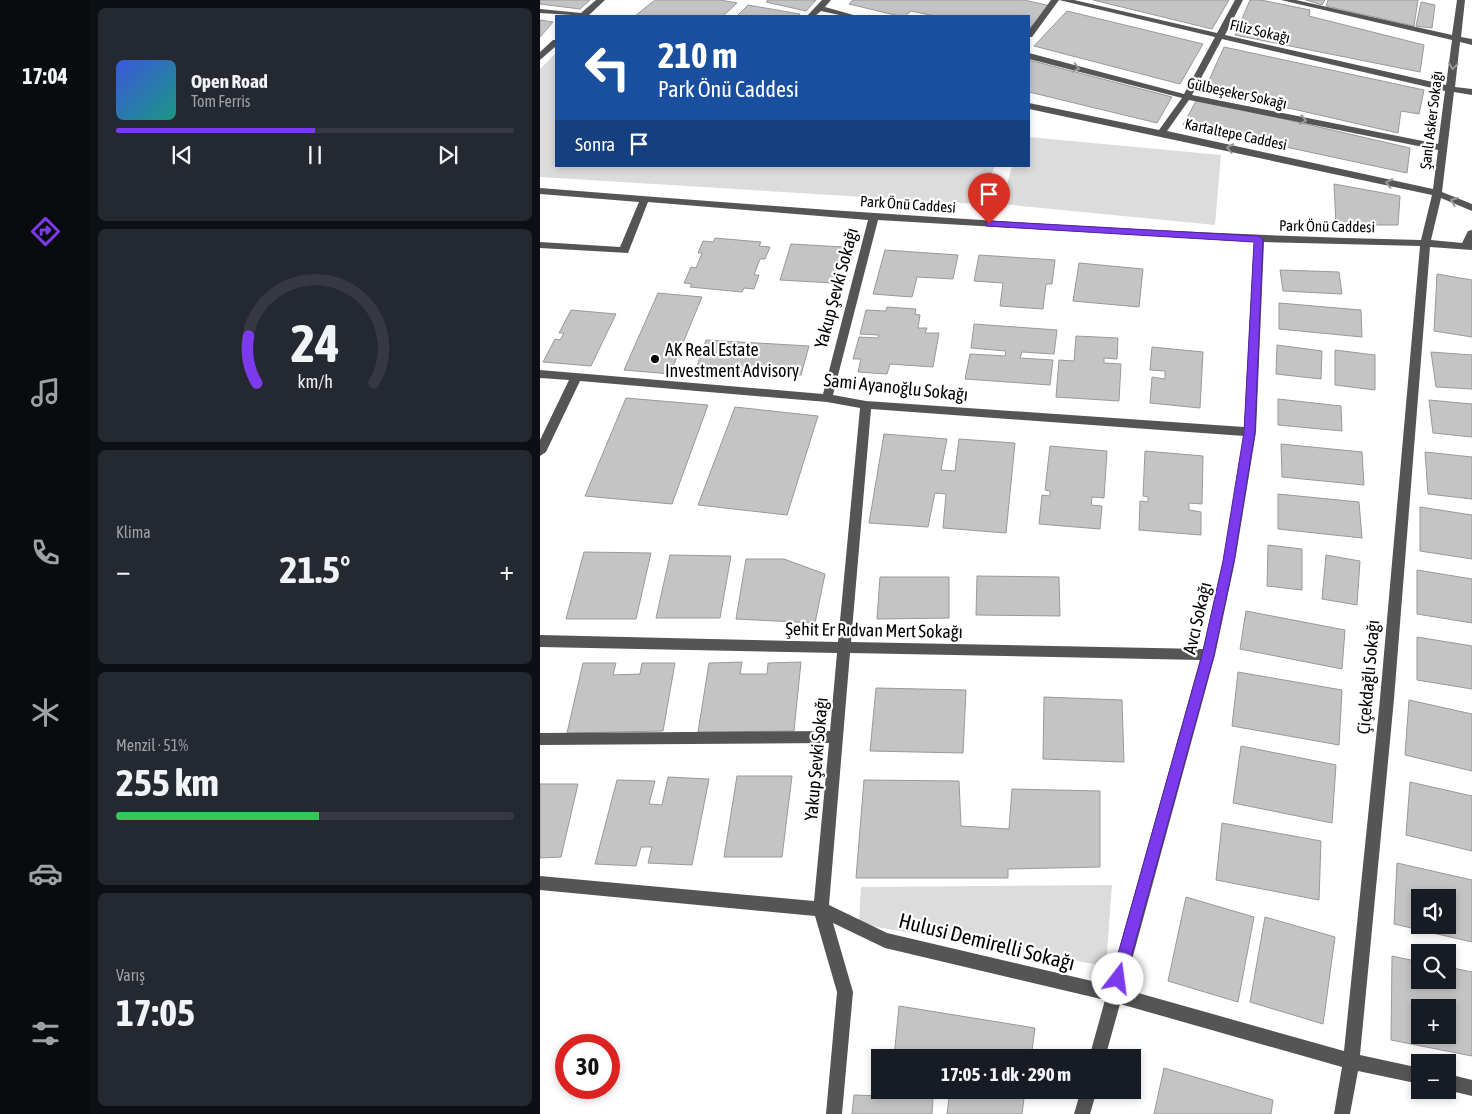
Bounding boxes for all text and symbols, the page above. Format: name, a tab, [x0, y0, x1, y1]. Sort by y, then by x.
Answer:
street label: Filiz Sokağı	[1228, 16, 1292, 46]
icon: left	[575, 35, 640, 100]
text: 210 m	[658, 35, 737, 75]
one-way arrow	[1072, 62, 1080, 73]
one-way arrow	[1448, 62, 1459, 70]
text: 17:04	[22, 63, 68, 89]
text: Open Road	[191, 70, 268, 92]
street label: Şanlı Asker Sokağı	[1417, 70, 1445, 170]
street label: Gülbeşeker Sokağı	[1186, 74, 1288, 112]
text: Park Önü Caddesi	[658, 76, 799, 102]
text: Tom Ferris	[191, 92, 250, 110]
one-way arrow	[1298, 114, 1307, 125]
street label: Kartaltepe Caddesi	[1183, 115, 1289, 153]
icon: arrive	[625, 130, 653, 158]
text: Sonra	[575, 133, 615, 155]
icon: previous	[168, 141, 196, 169]
icon: pause	[301, 141, 329, 169]
icon: next	[434, 141, 462, 169]
one-way arrow	[1226, 143, 1235, 154]
pin	[968, 173, 1010, 224]
one-way arrow	[1385, 178, 1394, 189]
icon: arrive	[975, 180, 1003, 208]
street label: Park Önü Caddesi	[860, 192, 956, 216]
one-way arrow	[1450, 196, 1459, 207]
icon: directions	[28, 214, 63, 249]
street label: Park Önü Caddesi	[1279, 217, 1375, 235]
street label: Yakup Şevki Sokağı	[810, 225, 862, 351]
text: 24	[291, 313, 339, 373]
place label: AK Real Estate Investment Advisory	[665, 339, 799, 381]
marker: AK Real Estate Investment Advisory	[649, 353, 661, 365]
street label: Sami Ayanoğlu Sokağı	[823, 369, 969, 405]
text: km/h	[297, 371, 333, 392]
icon: music	[28, 375, 63, 410]
text: Klima	[116, 523, 151, 541]
icon: phone	[28, 535, 63, 570]
text: 21.5°	[280, 548, 350, 591]
text: −	[116, 554, 131, 586]
text: +	[499, 554, 514, 586]
street label: Avcı Sokağı	[1179, 580, 1215, 656]
street label: Şehit Er Rıdvan Mert Sokağı	[785, 618, 963, 642]
street label: Çiçekdağlı Sokağı	[1353, 619, 1383, 735]
icon: climate	[28, 695, 63, 730]
street label: Yakup Şevki Sokağı	[800, 696, 832, 822]
text: Menzil · 51%	[116, 736, 188, 754]
text: 255 km	[116, 761, 219, 804]
icon: car	[28, 856, 63, 891]
map controls	[1411, 889, 1456, 1099]
button: sound	[1411, 889, 1456, 934]
street label: Hulusi Demirelli Sokağı	[897, 908, 1077, 974]
button: search	[1411, 944, 1456, 989]
position arrow	[1091, 952, 1143, 1004]
text: Varış	[116, 966, 145, 984]
text: 17:05	[116, 991, 195, 1034]
button: +	[1411, 999, 1456, 1044]
icon: filters	[28, 1016, 63, 1051]
speed limit sign: 30	[555, 1034, 620, 1099]
button: −	[1411, 1054, 1456, 1099]
text: 17:05 · 1 dk · 290 m	[941, 1063, 1071, 1085]

